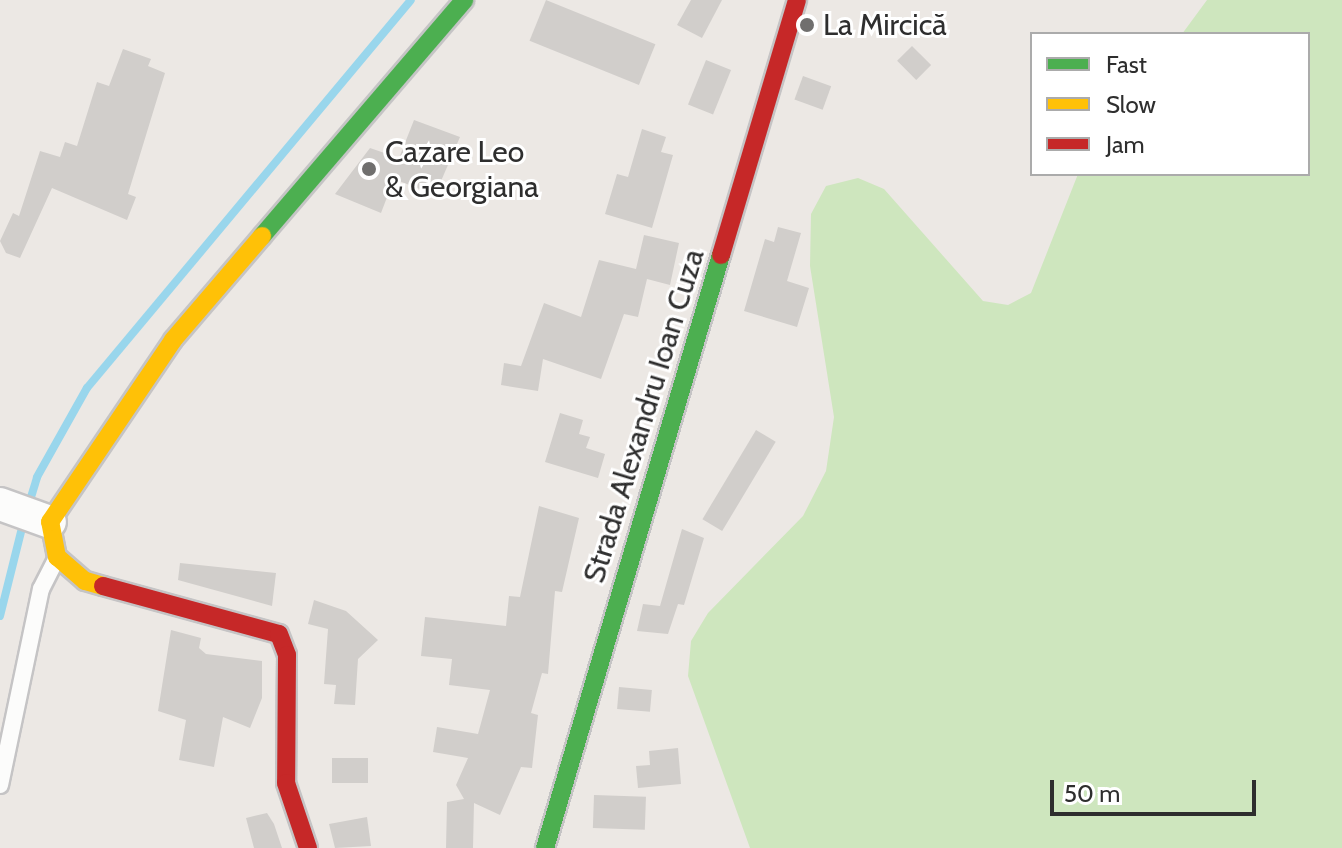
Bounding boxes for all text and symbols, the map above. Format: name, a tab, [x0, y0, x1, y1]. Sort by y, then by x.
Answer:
place label: La Mircică	[823, 7, 947, 43]
marker: La Mircică	[798, 16, 816, 34]
legend	[1030, 32, 1310, 176]
text: Fast	[1106, 50, 1147, 79]
text: Slow	[1106, 90, 1156, 119]
text: Jam	[1106, 130, 1144, 159]
place label: Cazare Leo & Georgiana	[385, 134, 539, 204]
marker: Cazare Leo & Georgiana	[360, 160, 378, 178]
street label: Strada Alexandru Ioan Cuza	[576, 245, 712, 587]
scale bar	[1054, 764, 1260, 814]
text: 50 m	[1064, 779, 1120, 808]

